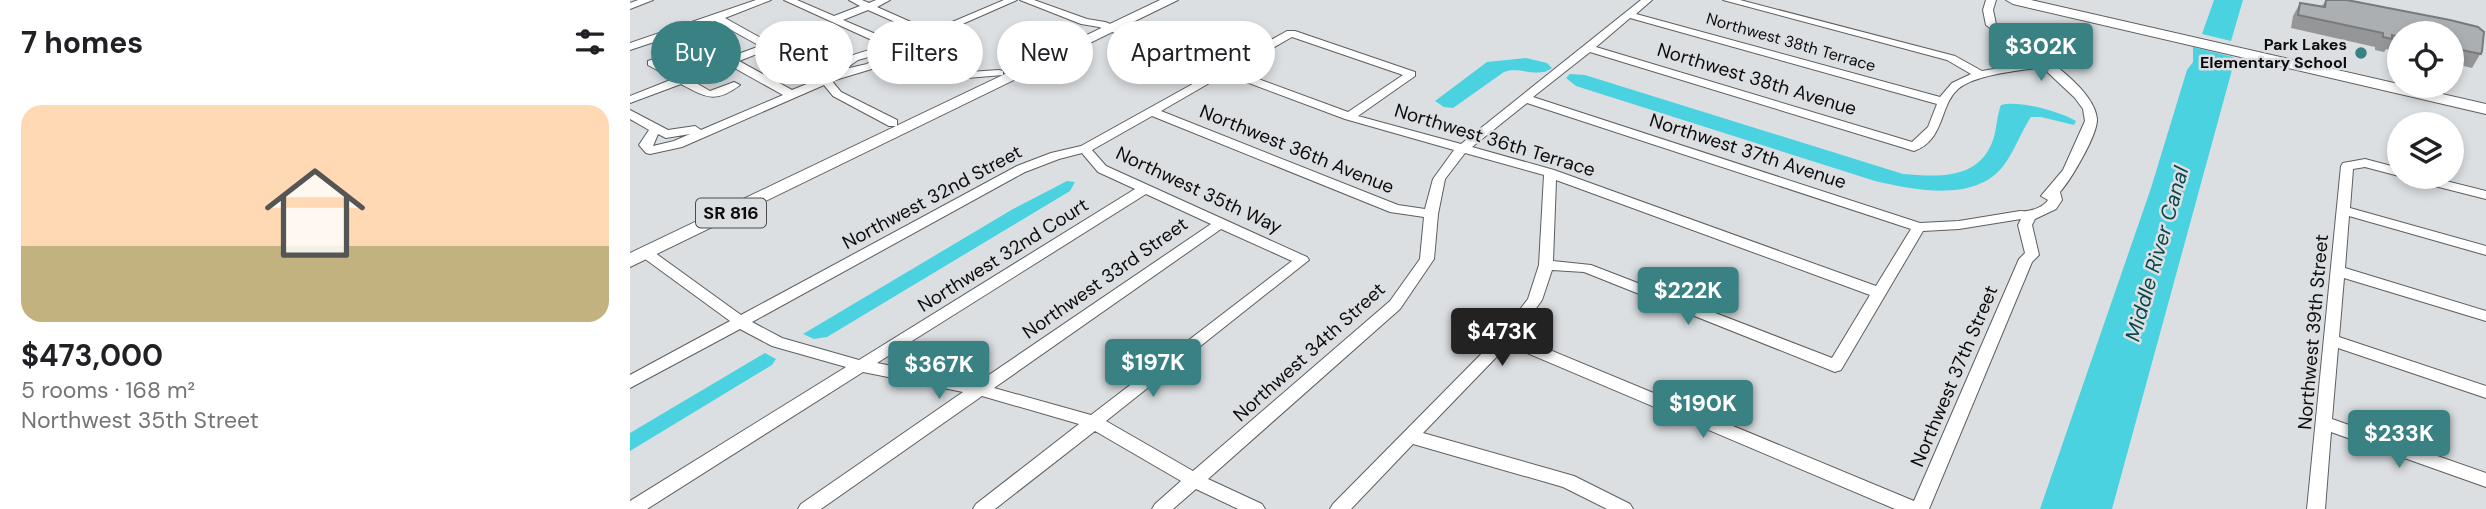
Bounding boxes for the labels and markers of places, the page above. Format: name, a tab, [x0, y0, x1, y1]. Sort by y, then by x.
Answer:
pin: $302K	[1992, 24, 2090, 83]
place label: Park Lakes Elementary School	[2200, 34, 2347, 73]
marker: Park Lakes Elementary School	[2353, 45, 2369, 61]
pin: $222K	[1639, 268, 1737, 327]
pin: $473K	[1453, 308, 1551, 368]
pin: $197K	[1104, 340, 1202, 399]
pin: $367K	[890, 342, 988, 401]
pin: $190K	[1654, 380, 1752, 440]
pin: $233K	[2350, 410, 2448, 470]

